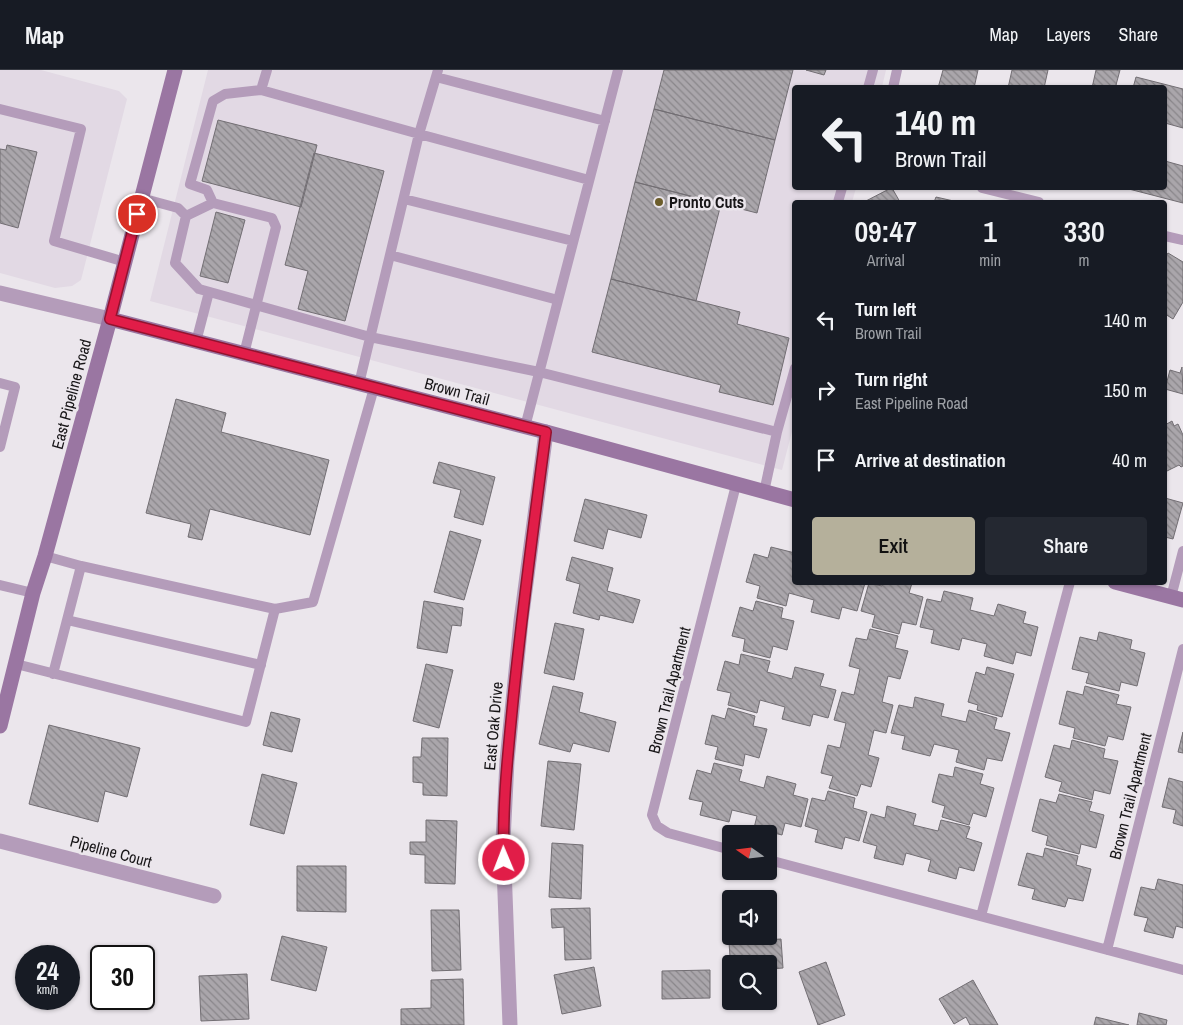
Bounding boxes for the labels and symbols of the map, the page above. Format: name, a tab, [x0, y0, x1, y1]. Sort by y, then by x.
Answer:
place label: Pronto Cuts	[669, 191, 744, 213]
pin	[116, 193, 158, 235]
marker: Pronto Cuts	[653, 196, 665, 208]
street label: East Pipeline Road	[46, 337, 96, 451]
street label: Brown Trail	[422, 372, 492, 410]
street label: Brown Trail Apartment	[643, 624, 695, 756]
street label: East Oak Drive	[478, 681, 508, 771]
street label: Brown Trail Apartment	[1104, 730, 1156, 862]
north arrow	[722, 825, 778, 880]
street label: Pipeline Court	[68, 830, 155, 873]
position arrow	[477, 833, 529, 885]
speed limit sign: 30	[90, 945, 155, 1010]

